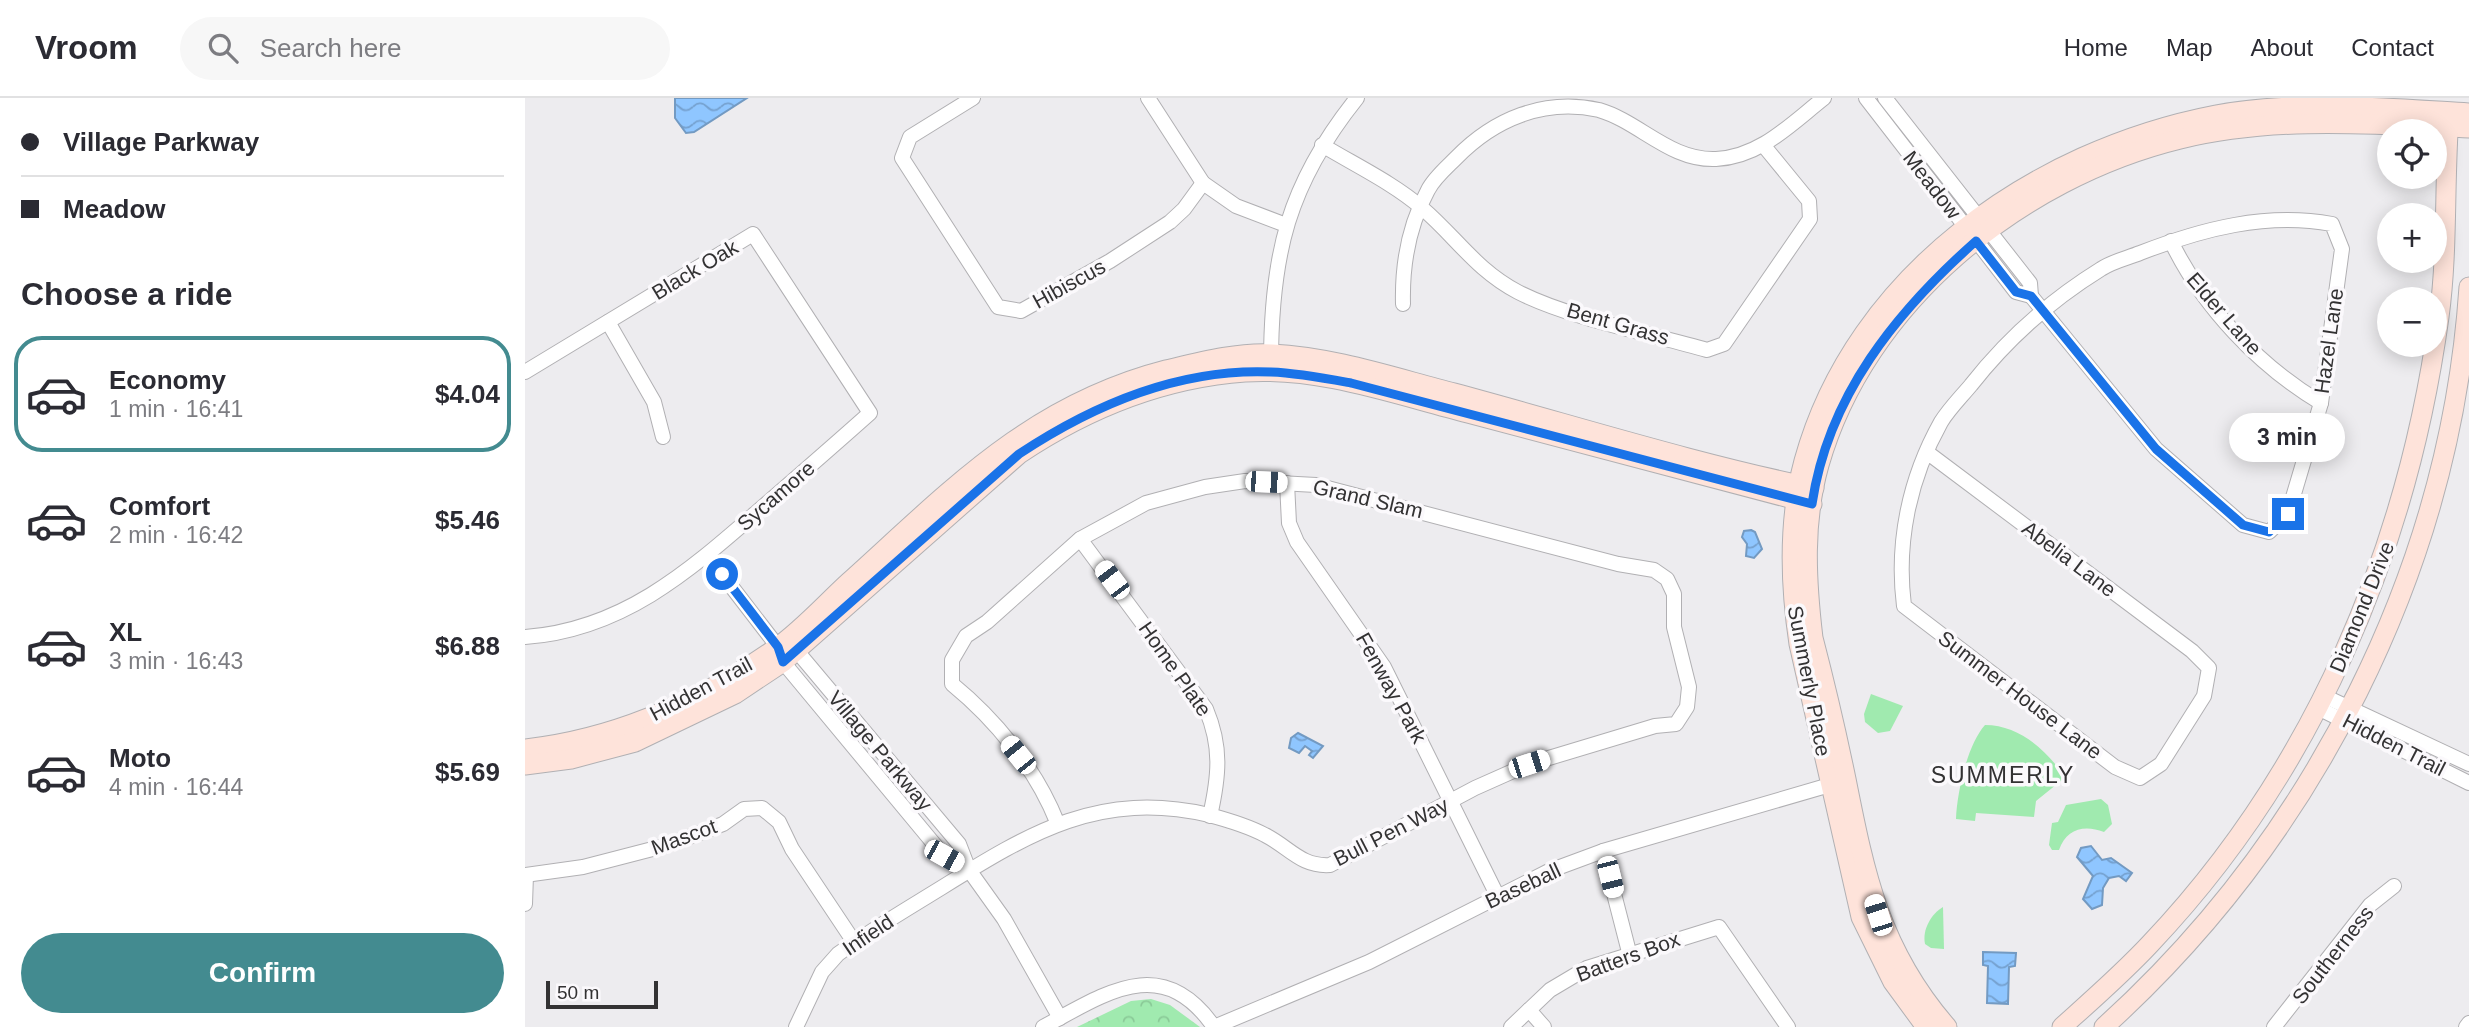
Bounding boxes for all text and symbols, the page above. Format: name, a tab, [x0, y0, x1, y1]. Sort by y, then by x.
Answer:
search box	[180, 17, 670, 80]
text: Vroom	[35, 29, 138, 66]
icon: search	[204, 29, 242, 67]
text: Search here	[260, 33, 401, 63]
text: Home	[2064, 34, 2128, 61]
text: Map	[2166, 34, 2213, 61]
text: About	[2251, 34, 2313, 61]
text: Contact	[2351, 34, 2434, 61]
map controls	[2377, 119, 2447, 357]
button: locate	[2377, 119, 2447, 189]
text: Village Parkway	[63, 127, 259, 157]
street label: Meadow	[1899, 146, 1966, 224]
text: Meadow	[63, 194, 166, 224]
button: +	[2377, 203, 2447, 273]
street label: Black Oak	[648, 235, 742, 304]
street label: Hibiscus	[1028, 254, 1109, 313]
street label: Elder Lane	[2182, 268, 2266, 360]
text: Choose a ride	[21, 276, 233, 312]
street label: Hazel Lane	[2310, 287, 2347, 395]
button: −	[2377, 287, 2447, 357]
street label: Bent Grass	[1564, 298, 1672, 349]
icon: car	[25, 363, 88, 426]
text: Economy	[109, 365, 226, 395]
text: $4.04	[435, 379, 500, 409]
text: 1 min · 16:41	[109, 396, 243, 422]
callout: 3 min	[2230, 412, 2346, 462]
text: 3 min	[2257, 424, 2317, 450]
street label: Sycamore	[732, 456, 819, 535]
car	[1245, 471, 1288, 493]
street label: Grand Slam	[1311, 475, 1425, 522]
icon: car	[25, 489, 88, 552]
text: Comfort	[109, 491, 210, 521]
route end	[2272, 498, 2304, 530]
text: $5.46	[435, 505, 500, 535]
street label: Abelia Lane	[2018, 516, 2121, 601]
text: 2 min · 16:42	[109, 522, 243, 548]
street label: Diamond Drive	[2325, 538, 2398, 676]
car	[1091, 557, 1134, 603]
route start	[706, 558, 738, 590]
street label: Summerly Place	[1784, 604, 1835, 758]
icon: car	[25, 615, 88, 678]
text: XL	[109, 617, 142, 647]
street label: Home Plate	[1135, 617, 1216, 720]
street label: Summer House Lane	[1934, 626, 2106, 763]
street label: Fenway Park	[1352, 629, 1431, 747]
text: $6.88	[435, 631, 500, 661]
text: 3 min · 16:43	[109, 648, 243, 674]
street label: Hidden Trail	[646, 652, 756, 725]
street label: Village Parkway	[824, 686, 937, 816]
street label: Hidden Trail	[2339, 709, 2449, 780]
car	[997, 732, 1040, 778]
icon: car	[25, 741, 88, 804]
text: Moto	[109, 743, 171, 773]
car	[1506, 748, 1553, 780]
text: $5.69	[435, 757, 500, 787]
district label: SUMMERLY	[1931, 762, 2075, 788]
text: 4 min · 16:44	[109, 774, 243, 800]
street label: Bull Pen Way	[1330, 793, 1452, 870]
street label: Mascot	[648, 814, 720, 859]
car	[921, 837, 968, 875]
car	[1595, 854, 1626, 900]
street label: Baseball	[1481, 858, 1564, 913]
car	[1862, 892, 1895, 938]
street label: Southerness	[2287, 901, 2378, 1008]
street label: Infield	[838, 909, 897, 960]
street label: Batters Box	[1573, 927, 1683, 986]
button: Confirm	[21, 933, 504, 1013]
scale bar	[546, 978, 658, 1010]
text: 50 m	[557, 982, 599, 1003]

